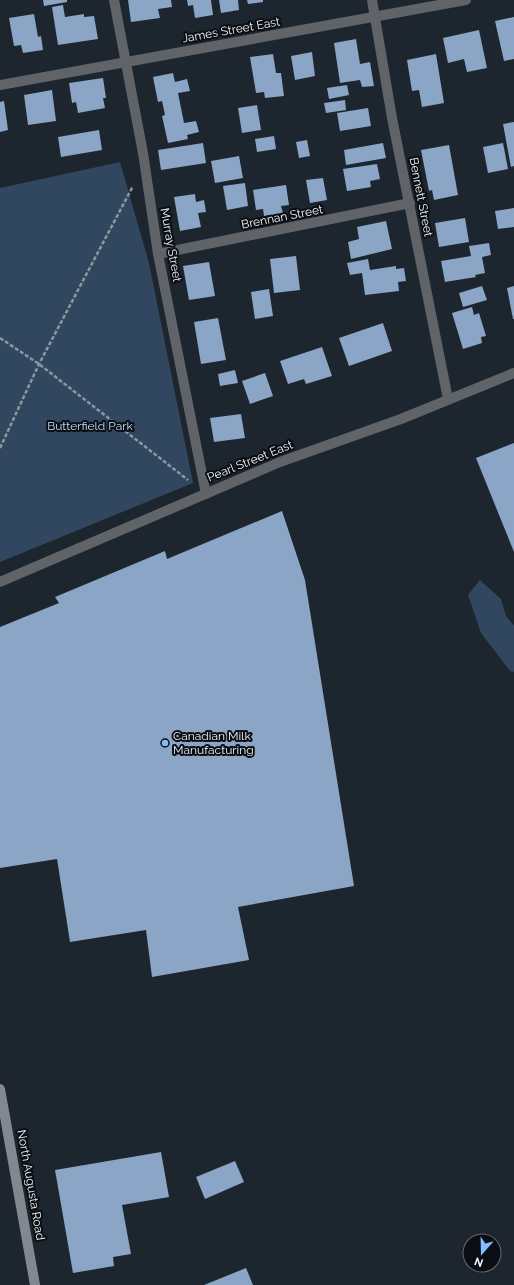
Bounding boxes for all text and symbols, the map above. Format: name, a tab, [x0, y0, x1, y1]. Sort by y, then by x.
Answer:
street label: James Street East	[181, 15, 281, 45]
street label: Bennett Street	[406, 156, 436, 238]
street label: Brennan Street	[240, 202, 324, 232]
street label: Murray Street	[158, 207, 184, 283]
park label: Butterfield Park	[47, 419, 133, 433]
street label: Pearl Street East	[205, 437, 295, 485]
place label: Canadian Milk Manufacturing	[173, 729, 254, 757]
marker: Canadian Milk Manufacturing	[160, 738, 170, 748]
street label: North Augusta Road	[14, 1129, 48, 1241]
north arrow	[462, 1233, 502, 1273]
text: N	[473, 1254, 485, 1269]

